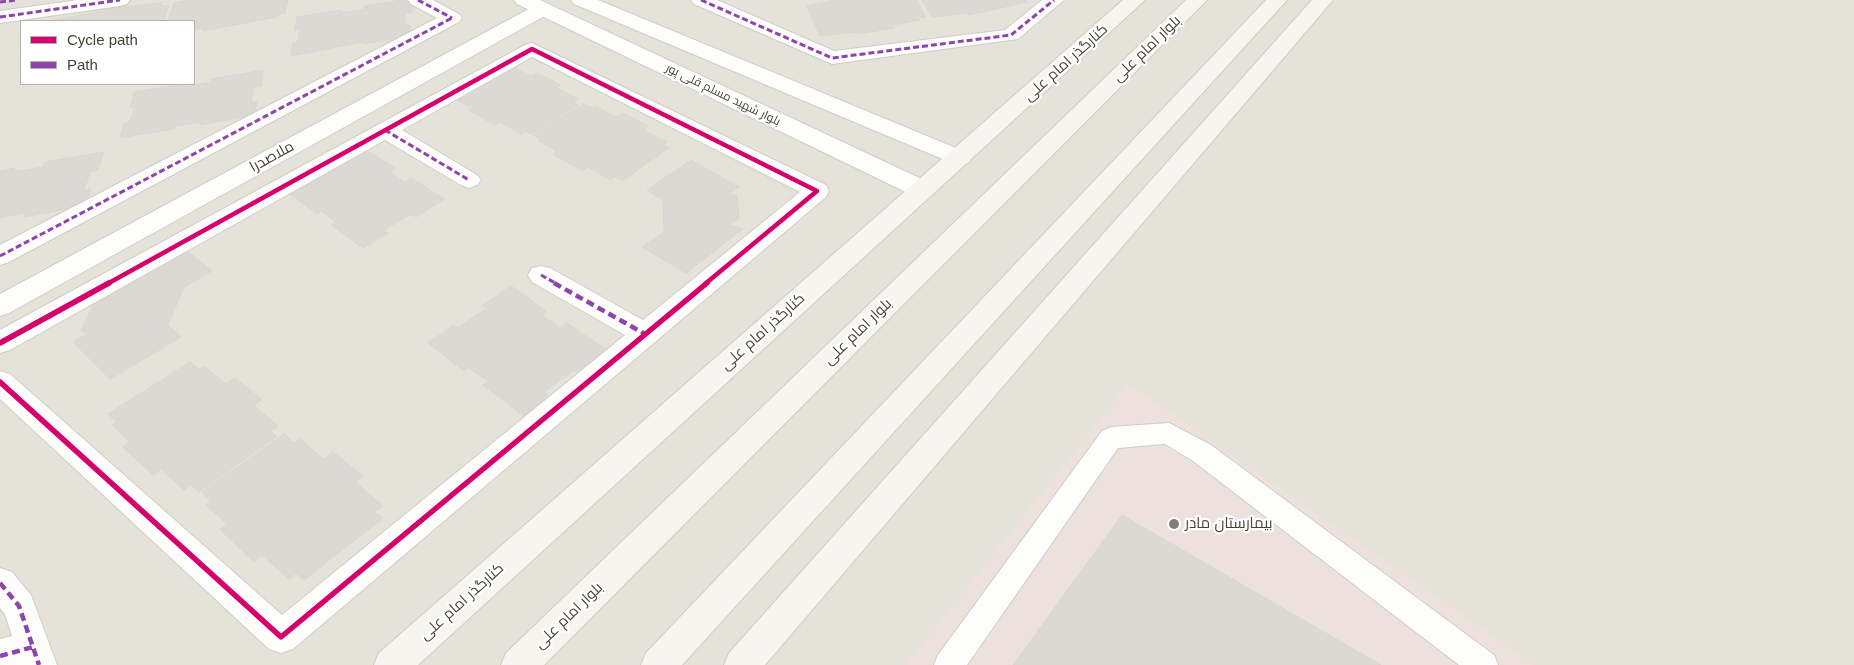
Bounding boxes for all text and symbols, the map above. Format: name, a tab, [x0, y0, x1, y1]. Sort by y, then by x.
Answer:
street label: بلوار امام علی	[1109, 12, 1185, 86]
legend	[20, 20, 195, 85]
street label: کنارگذر امام علی	[1020, 21, 1112, 105]
text: Cycle path	[67, 31, 138, 48]
text: Path	[67, 56, 98, 73]
street label: بلوار شهید مسلم قلی پور	[663, 61, 783, 129]
street label: ملاصدرا	[247, 137, 297, 177]
street label: کنارگذر امام علی	[717, 290, 809, 374]
street label: بلوار امام علی	[820, 295, 896, 369]
place label: بیمارستان مادر	[1185, 515, 1273, 533]
marker: بیمارستان مادر	[1167, 517, 1181, 531]
street label: کنارگذر امام علی	[416, 560, 508, 644]
street label: بلوار امام علی	[531, 579, 607, 653]

